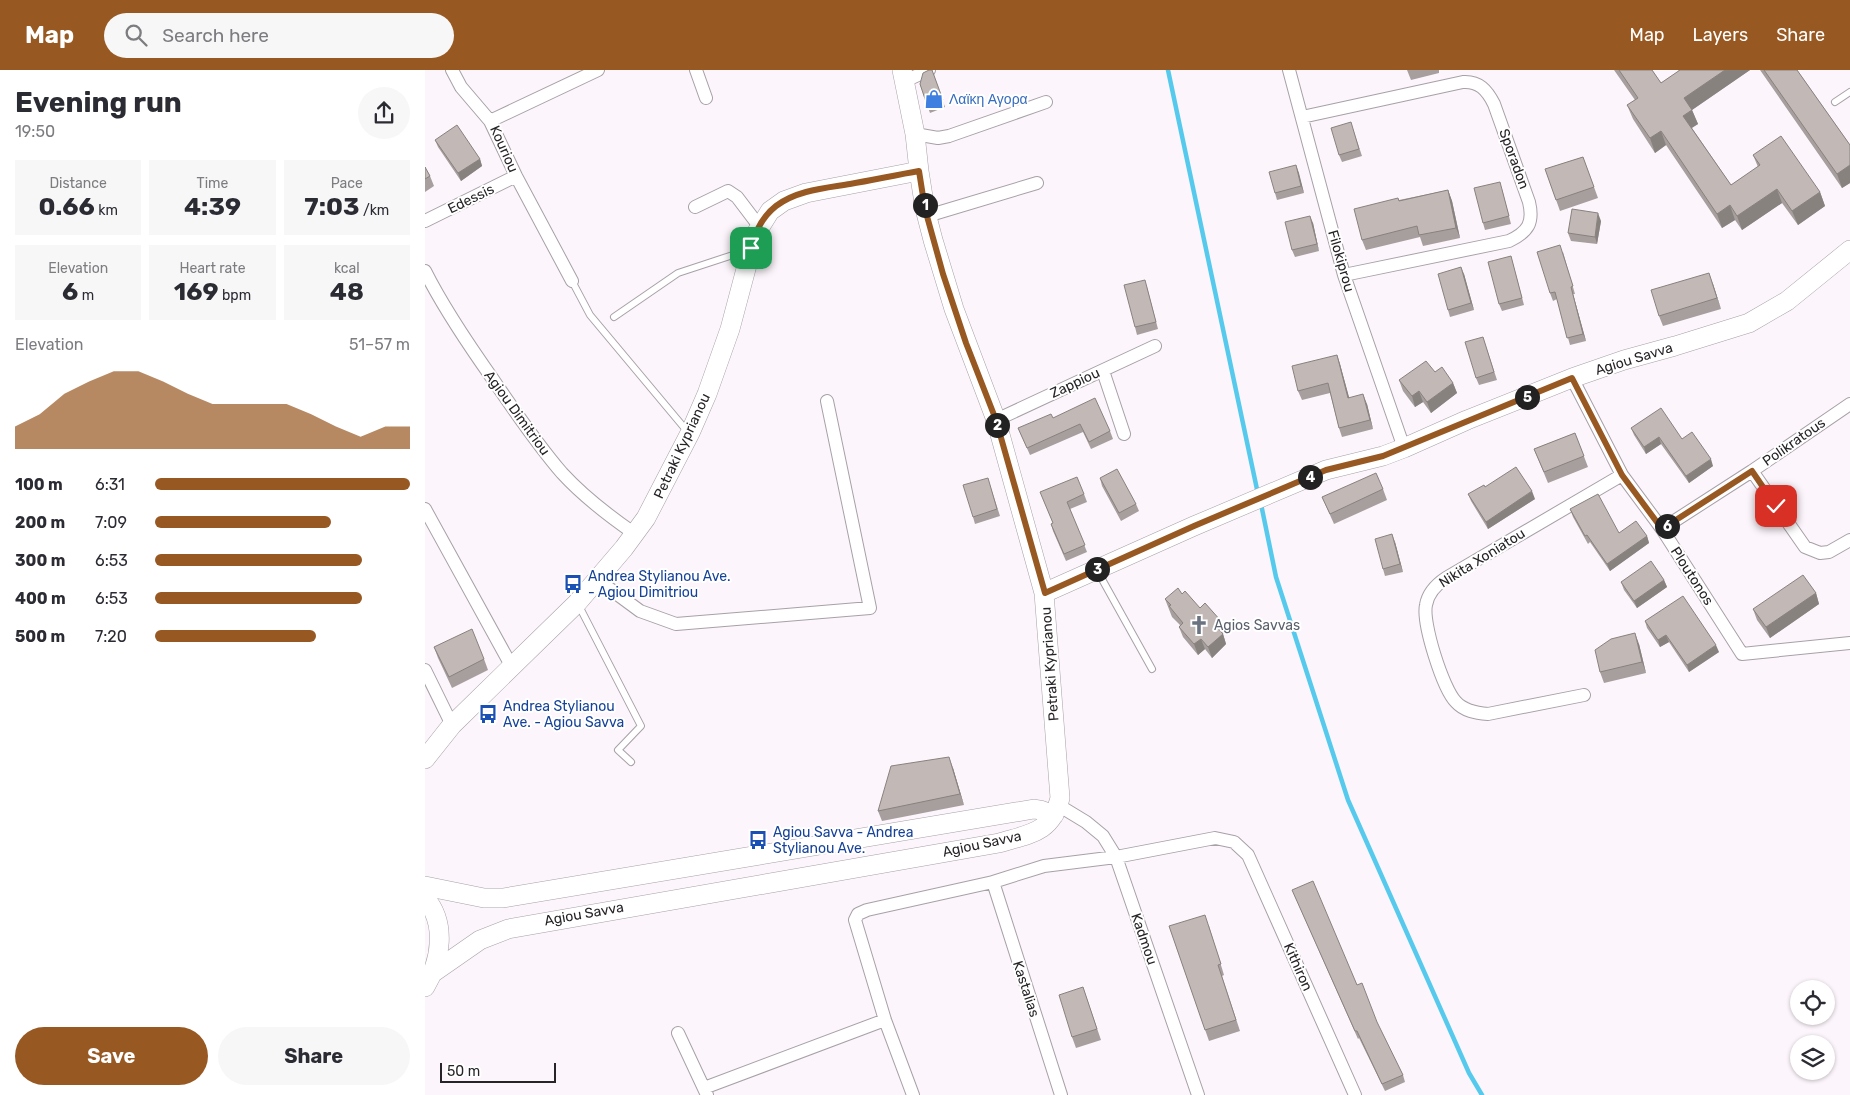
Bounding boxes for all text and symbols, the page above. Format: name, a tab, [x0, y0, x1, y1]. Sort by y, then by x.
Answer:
search box	[104, 13, 454, 58]
text: Map	[25, 21, 74, 49]
icon: search	[122, 21, 150, 49]
text: Search here	[162, 24, 269, 47]
text: Map	[1630, 24, 1665, 46]
text: Layers	[1693, 24, 1748, 46]
text: Share	[1776, 24, 1825, 46]
text: Evening run	[15, 86, 182, 119]
button: share	[358, 87, 410, 139]
shop icon: Λαϊκη Αγορα	[923, 88, 945, 110]
place label: Λαϊκη Αγορα	[949, 91, 1028, 108]
text: 19:50	[15, 122, 55, 141]
street label: Kouriou	[486, 123, 522, 175]
street label: Sporadon	[1495, 127, 1533, 191]
text: Distance	[49, 175, 107, 192]
text: Time	[197, 175, 228, 192]
text: Pace	[331, 175, 363, 192]
street label: Edessis	[445, 181, 497, 217]
text: 0.66	[38, 192, 95, 221]
text: 4:39	[184, 192, 241, 221]
text: 7:03	[304, 192, 359, 221]
pin: 1	[913, 192, 937, 218]
text: 1	[922, 197, 929, 214]
text: km	[95, 202, 118, 219]
text: /km	[359, 202, 389, 219]
pin	[730, 227, 772, 269]
street label: Filokiprou	[1324, 228, 1358, 294]
icon: arrive	[737, 234, 765, 262]
text: Elevation	[48, 260, 108, 277]
text: Heart rate	[180, 260, 245, 277]
text: kcal	[334, 260, 360, 277]
text: 6	[62, 277, 78, 306]
text: 169	[174, 277, 219, 306]
text: 48	[330, 277, 364, 306]
text: m	[78, 287, 94, 304]
text: bpm	[219, 287, 251, 304]
text: Elevation	[15, 335, 84, 354]
text: 51–57 m	[349, 335, 410, 354]
street label: Agiou Savva	[1593, 339, 1675, 379]
street label: Zappiou	[1048, 364, 1102, 402]
street label: Agiou Dimitriou	[481, 367, 553, 459]
pin: 5	[1515, 384, 1539, 410]
text: 5	[1523, 389, 1532, 406]
street label: Petraki Kyprianou	[650, 391, 714, 501]
pin: 2	[985, 412, 1009, 438]
street label: Polikratous	[1759, 414, 1829, 470]
text: 2	[993, 417, 1002, 434]
pin: 4	[1297, 464, 1323, 490]
text: 4	[1306, 469, 1315, 486]
text: 100 m	[15, 475, 63, 494]
text: 6:31	[95, 475, 125, 494]
pin	[1755, 485, 1797, 527]
icon: check	[1762, 492, 1790, 520]
text: 200 m	[15, 513, 65, 532]
text: 7:09	[95, 513, 127, 532]
pin: 6	[1655, 514, 1679, 538]
text: 6	[1663, 518, 1672, 535]
street label: Nikita Xoniatou	[1436, 525, 1528, 591]
street label: Ploutonos	[1667, 544, 1717, 608]
text: 300 m	[15, 551, 65, 570]
text: 6:53	[95, 551, 128, 570]
pin: 3	[1085, 556, 1109, 582]
text: 3	[1093, 561, 1102, 578]
place label: Andrea Stylianou Ave. - Agiou Dimitriou	[588, 568, 731, 601]
bus stop icon: Andrea Stylianou Ave. - Agiou Dimitriou	[562, 573, 584, 595]
text: 400 m	[15, 589, 66, 608]
text: 6:53	[95, 589, 128, 608]
street label: Petraki Kyprianou	[1038, 606, 1062, 722]
church icon: Agios Savvas	[1188, 614, 1210, 636]
place label: Agios Savvas	[1214, 617, 1300, 634]
text: 500 m	[15, 627, 65, 646]
text: 7:20	[95, 627, 127, 646]
place label: Andrea Stylianou Ave. - Agiou Savva	[503, 698, 624, 731]
bus stop icon: Andrea Stylianou Ave. - Agiou Savva	[477, 703, 499, 725]
place label: Agiou Savva - Andrea Stylianou Ave.	[773, 824, 913, 857]
street label: Agiou Savva	[941, 827, 1023, 861]
bus stop icon: Agiou Savva - Andrea Stylianou Ave.	[747, 829, 769, 851]
street label: Agiou Savva	[543, 899, 625, 929]
street label: Kadmou	[1127, 911, 1161, 967]
street label: Kithiron	[1280, 940, 1316, 994]
street label: Kastalias	[1009, 959, 1043, 1019]
map controls	[1790, 980, 1835, 1080]
button: locate	[1790, 980, 1835, 1025]
button: Save	[15, 1027, 208, 1085]
button: Share	[218, 1027, 410, 1085]
button: layers	[1790, 1035, 1835, 1080]
scale bar	[440, 1060, 556, 1083]
text: 50 m	[447, 1063, 480, 1080]

